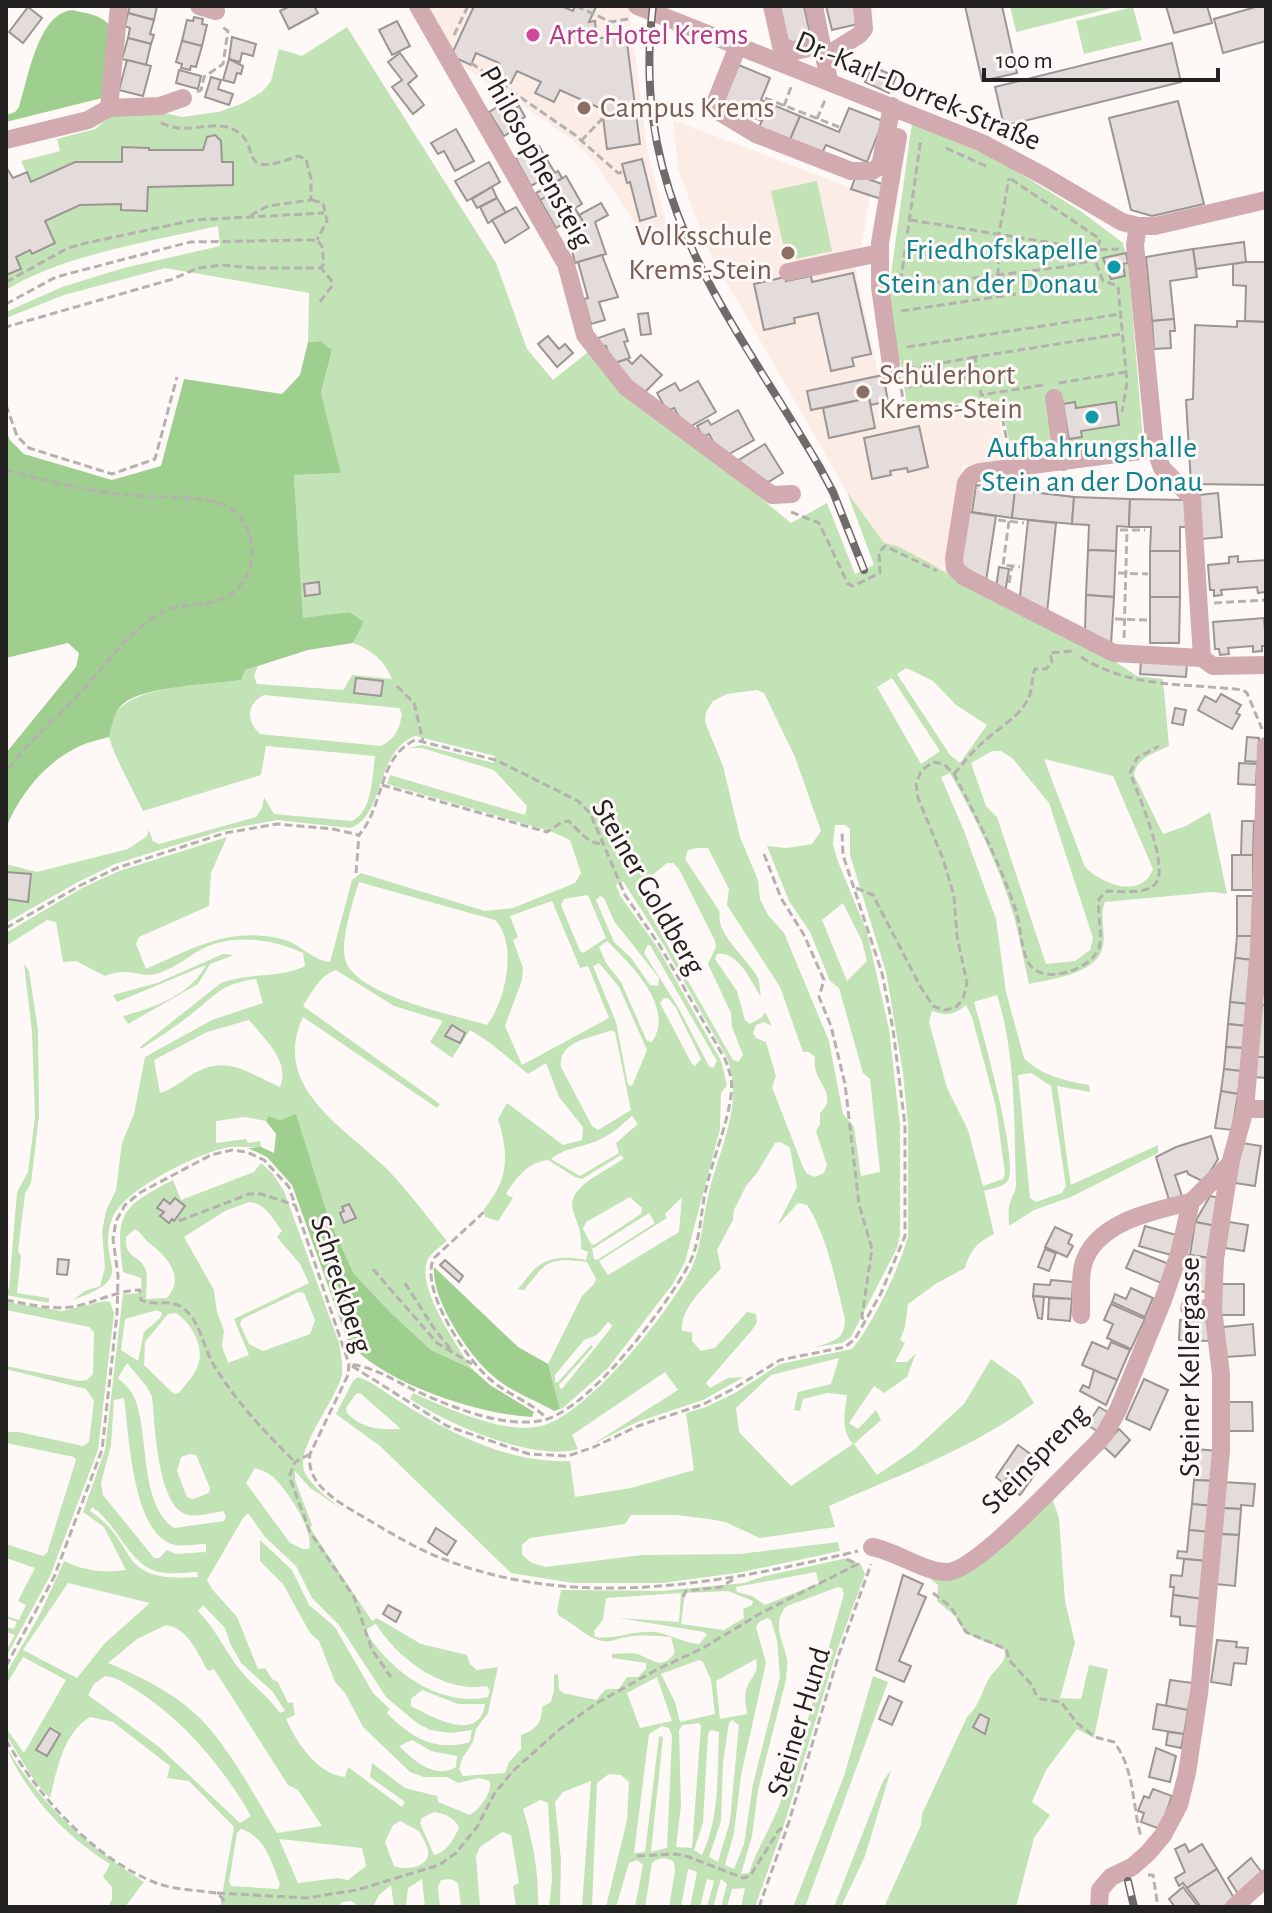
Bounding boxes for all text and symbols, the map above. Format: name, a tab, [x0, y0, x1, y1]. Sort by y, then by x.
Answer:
place label: Arte Hotel Krems	[549, 20, 748, 50]
marker: Arte Hotel Krems	[524, 26, 542, 44]
street label: Dr.-Karl-Dorrek-Straße	[791, 26, 1045, 156]
scale bar	[984, 32, 1218, 82]
text: 100 m	[996, 49, 1053, 73]
street label: Philosophensteig	[474, 61, 598, 253]
place label: Campus Krems	[600, 93, 774, 123]
marker: Campus Krems	[575, 99, 593, 117]
place label: Volksschule Krems-Stein	[628, 221, 772, 285]
place label: Friedhofskapelle Stein an der Donau	[877, 235, 1098, 299]
marker: Volksschule Krems-Stein	[779, 244, 797, 262]
marker: Friedhofskapelle Stein an der Donau	[1105, 258, 1123, 276]
place label: Schülerhort Krems-Stein	[879, 360, 1023, 424]
marker: Schülerhort Krems-Stein	[854, 383, 872, 401]
marker: Aufbahrungshalle Stein an der Donau	[1083, 408, 1101, 426]
place label: Aufbahrungshalle Stein an der Donau	[981, 433, 1203, 497]
street label: Steiner Goldberg	[586, 794, 710, 980]
street label: Schreckberg	[305, 1212, 377, 1357]
street label: Steiner Kellergasse	[1175, 1257, 1205, 1477]
street label: Steinspreng	[976, 1398, 1095, 1520]
street label: Steiner Hund	[762, 1644, 836, 1800]

